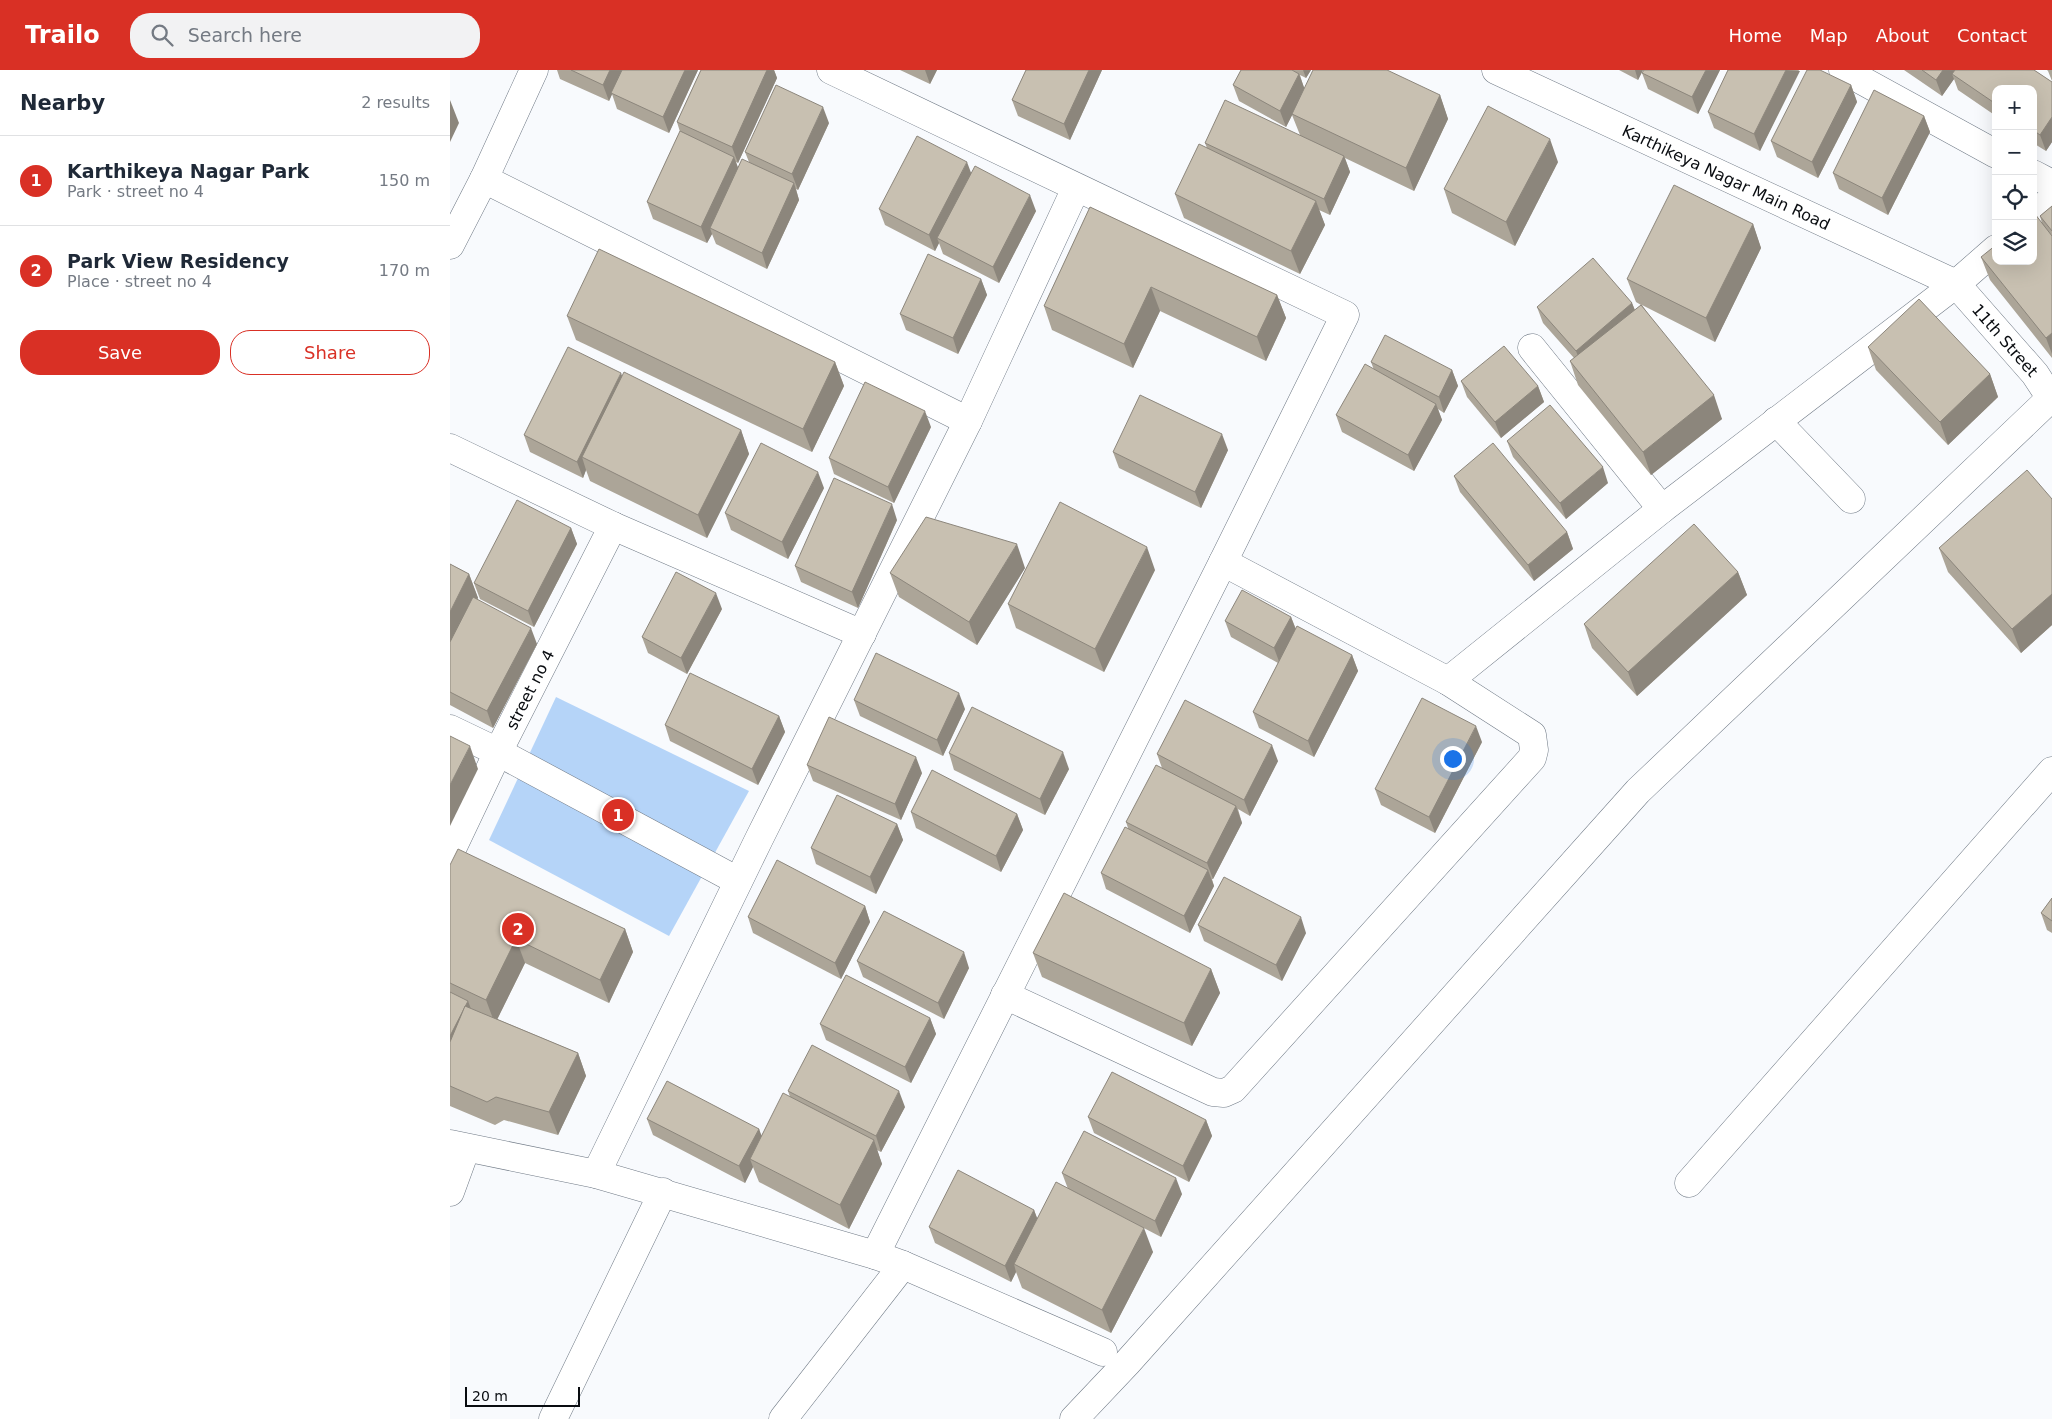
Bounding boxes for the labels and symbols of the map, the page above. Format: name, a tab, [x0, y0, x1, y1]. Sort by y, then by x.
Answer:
street label: Karthikeya Nagar Main Road	[1619, 121, 1833, 234]
street label: 11th Street	[1968, 300, 2042, 380]
street label: street no 4	[502, 646, 558, 733]
your location	[1440, 746, 1466, 772]
pin: 1	[602, 796, 634, 834]
pin: 2	[502, 910, 534, 948]
scale bar	[465, 1384, 580, 1407]

